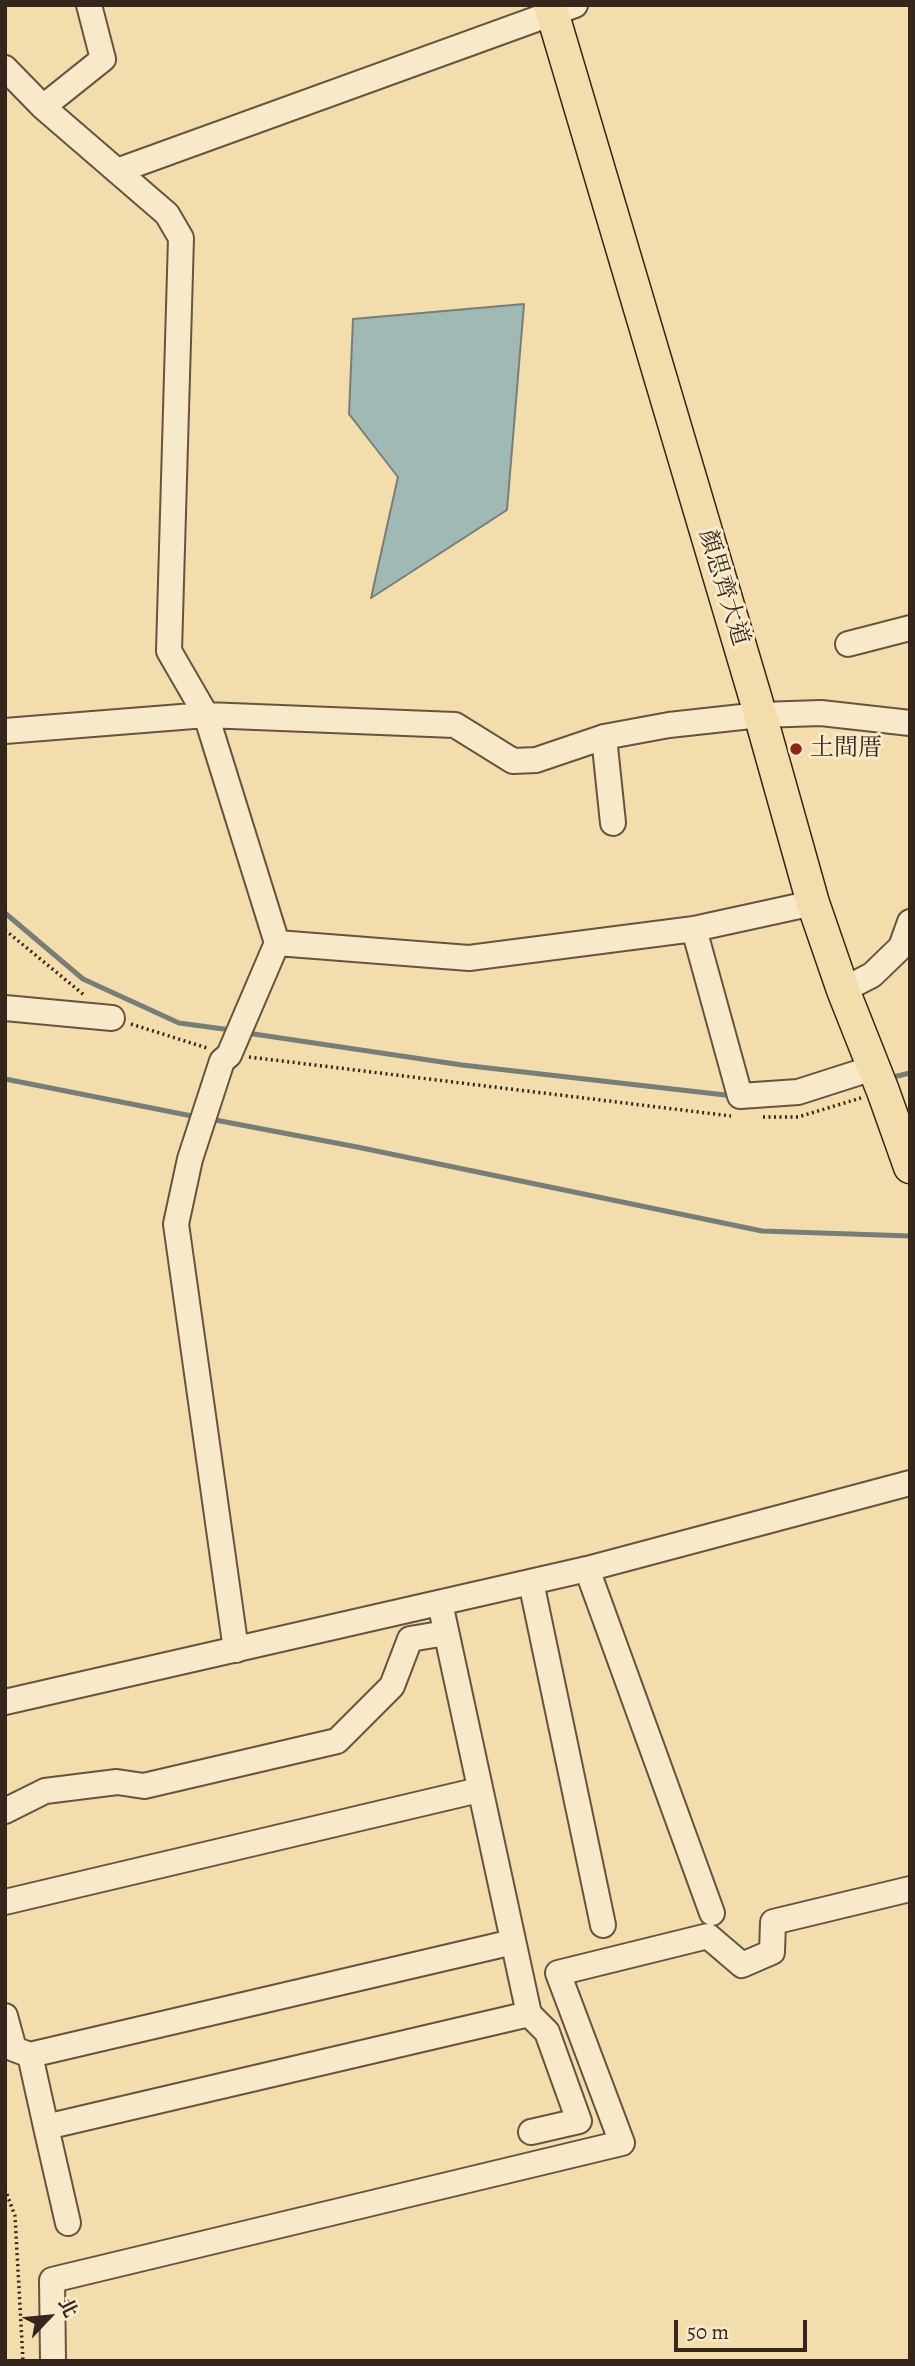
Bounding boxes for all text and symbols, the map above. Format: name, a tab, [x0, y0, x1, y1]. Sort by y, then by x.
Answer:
street label: 顏思齊大道	[692, 526, 754, 650]
place label: 土間厝	[810, 735, 882, 763]
marker: 土間厝	[788, 741, 804, 757]
north arrow	[14, 2282, 84, 2352]
text: 北	[52, 2294, 84, 2322]
scale bar	[677, 2306, 810, 2350]
text: 50 m	[687, 2318, 729, 2346]

